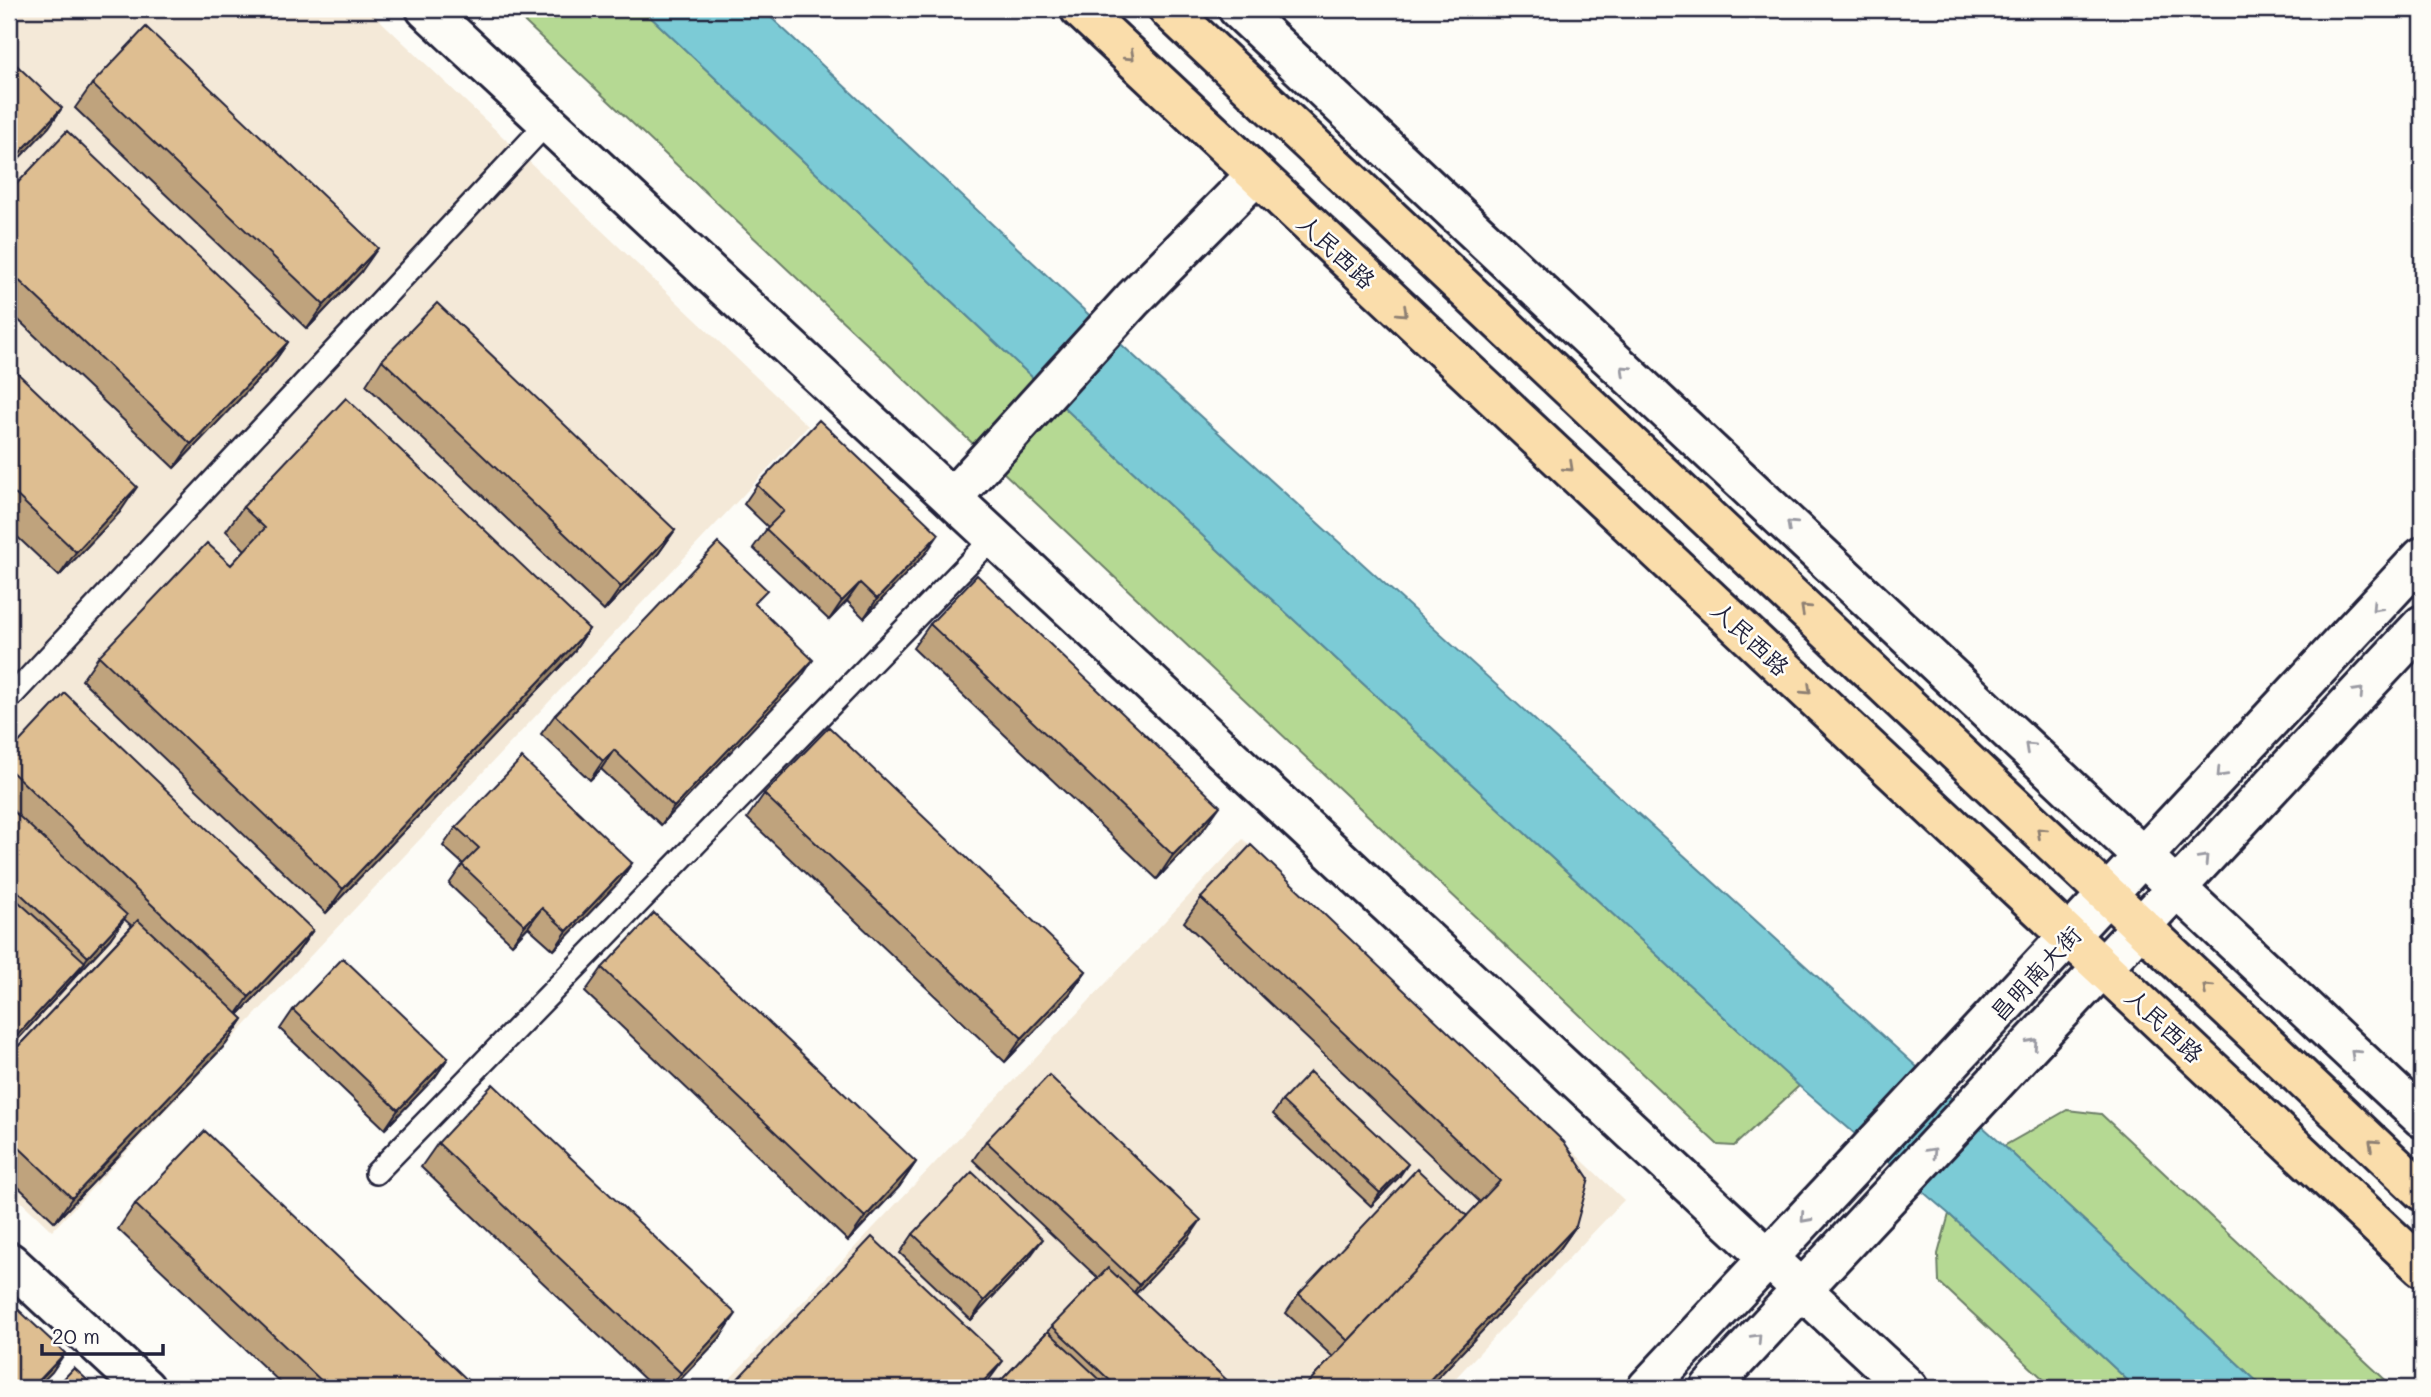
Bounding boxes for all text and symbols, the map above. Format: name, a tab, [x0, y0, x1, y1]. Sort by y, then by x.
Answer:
one-way arrow	[1122, 47, 1135, 60]
street label: 人民西路	[1291, 207, 1383, 295]
one-way arrow	[1395, 304, 1408, 317]
one-way arrow	[1620, 365, 1633, 378]
one-way arrow	[1561, 459, 1574, 472]
one-way arrow	[1786, 520, 1799, 533]
street label: 人民西路	[1705, 594, 1797, 682]
one-way arrow	[2371, 599, 2384, 612]
one-way arrow	[1800, 604, 1813, 617]
one-way arrow	[1799, 681, 1812, 694]
one-way arrow	[2351, 687, 2364, 700]
one-way arrow	[2024, 743, 2037, 755]
one-way arrow	[2216, 765, 2229, 778]
one-way arrow	[2037, 828, 2050, 841]
one-way arrow	[2196, 854, 2209, 867]
street label: 昌明南大街	[1983, 919, 2087, 1027]
street label: 人民西路	[2119, 981, 2211, 1069]
one-way arrow	[2202, 984, 2215, 996]
one-way arrow	[2025, 1038, 2037, 1051]
one-way arrow	[2350, 1050, 2363, 1063]
one-way arrow	[2368, 1140, 2381, 1153]
one-way arrow	[1923, 1147, 1936, 1160]
one-way arrow	[1801, 1210, 1814, 1223]
scale bar	[42, 1313, 163, 1357]
text: 20 m	[52, 1322, 100, 1349]
one-way arrow	[1748, 1333, 1761, 1346]

